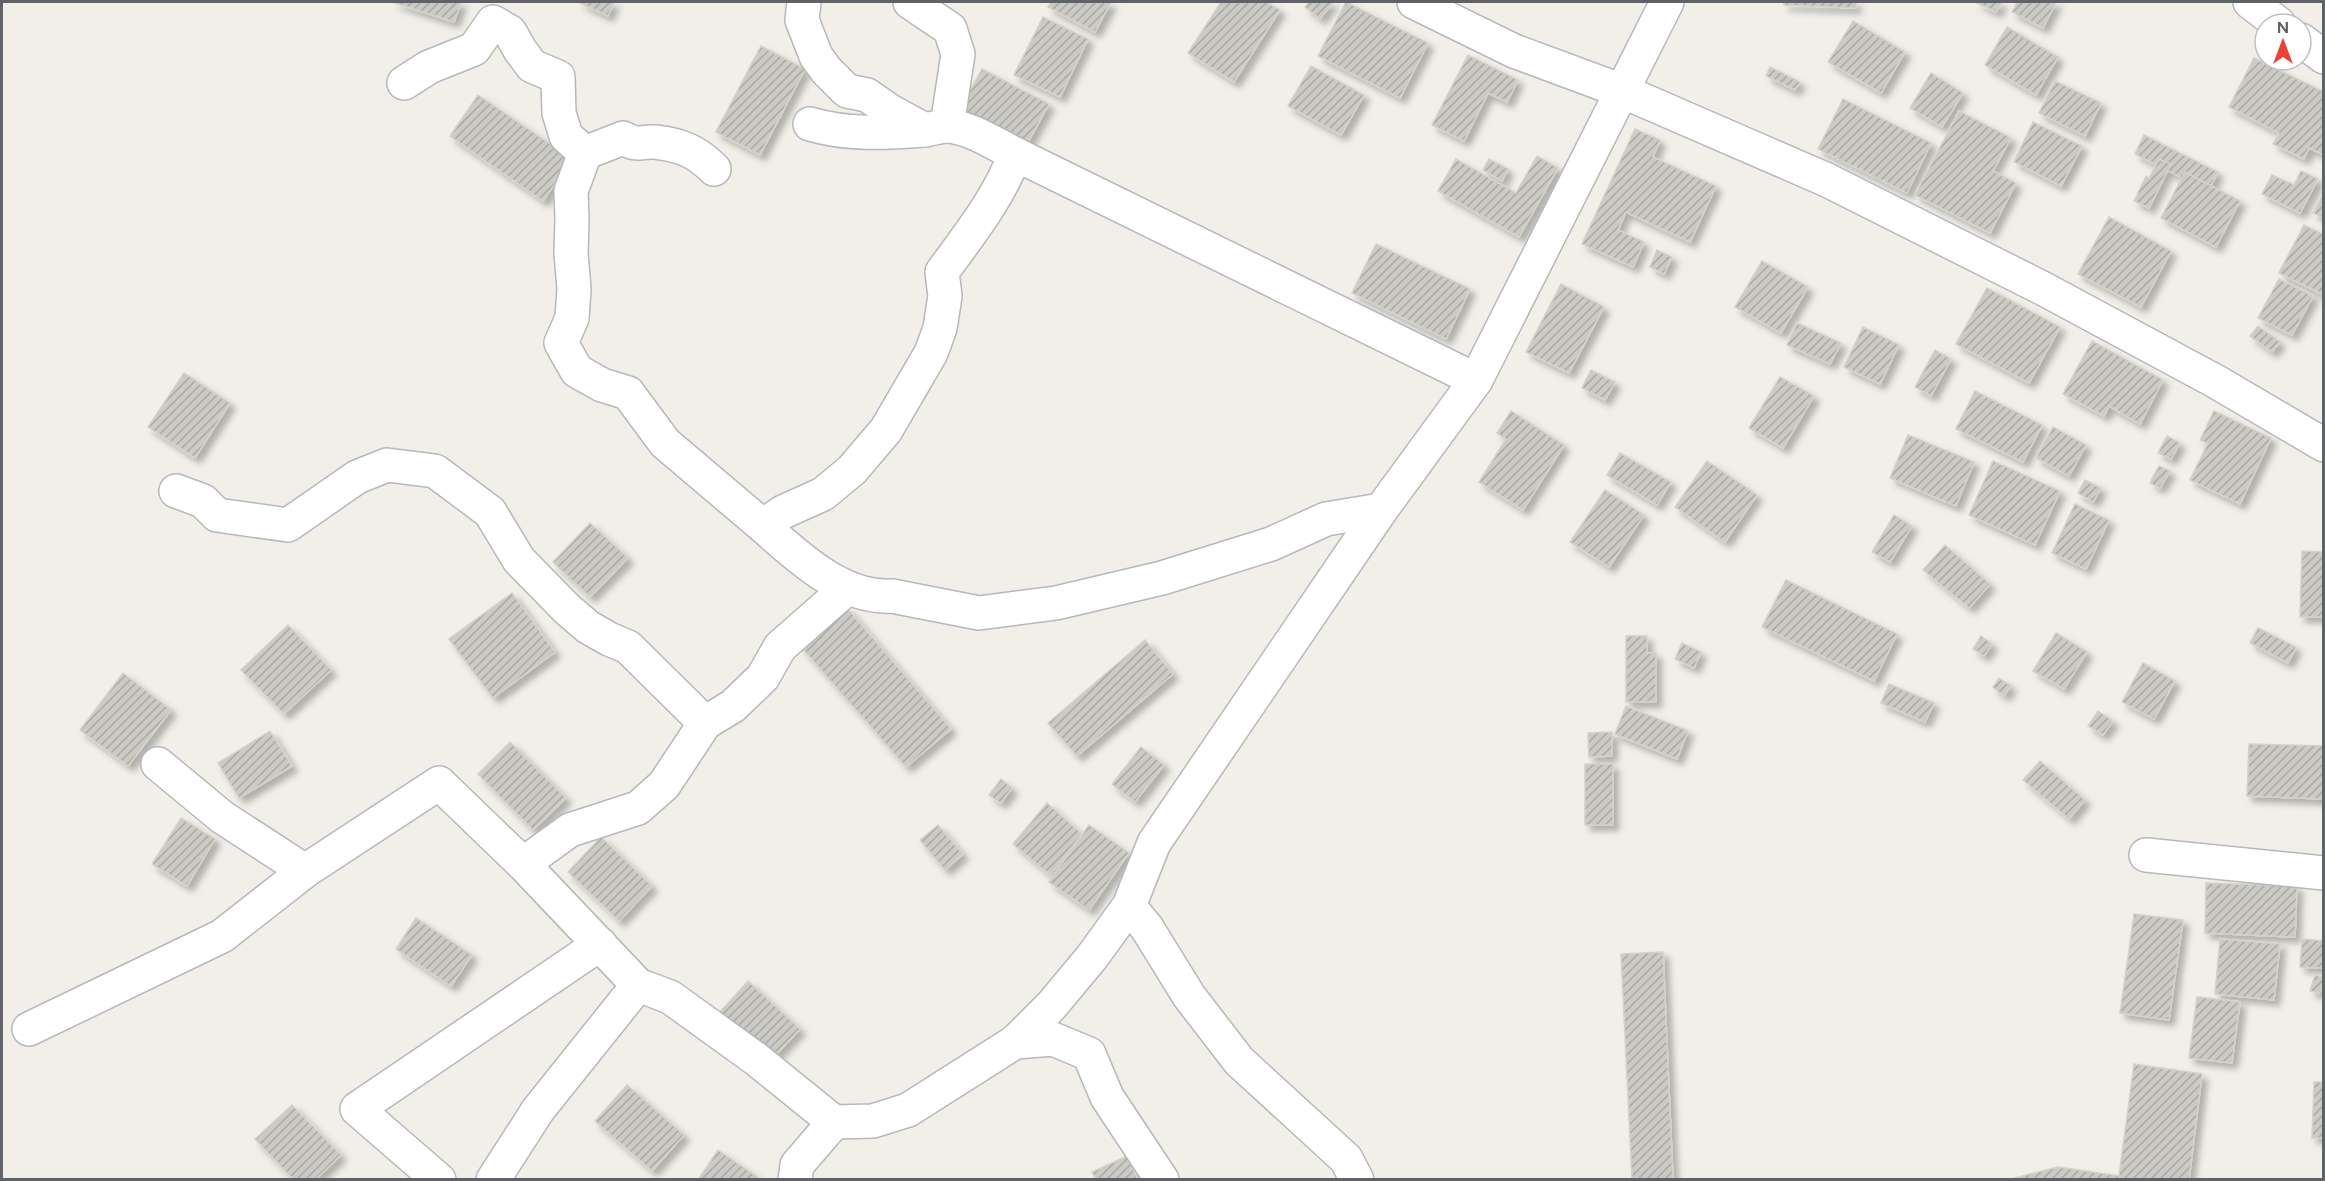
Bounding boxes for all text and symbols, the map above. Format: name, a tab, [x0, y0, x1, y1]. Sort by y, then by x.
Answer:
north arrow	[2253, 12, 2313, 72]
text: N	[2277, 18, 2289, 37]

